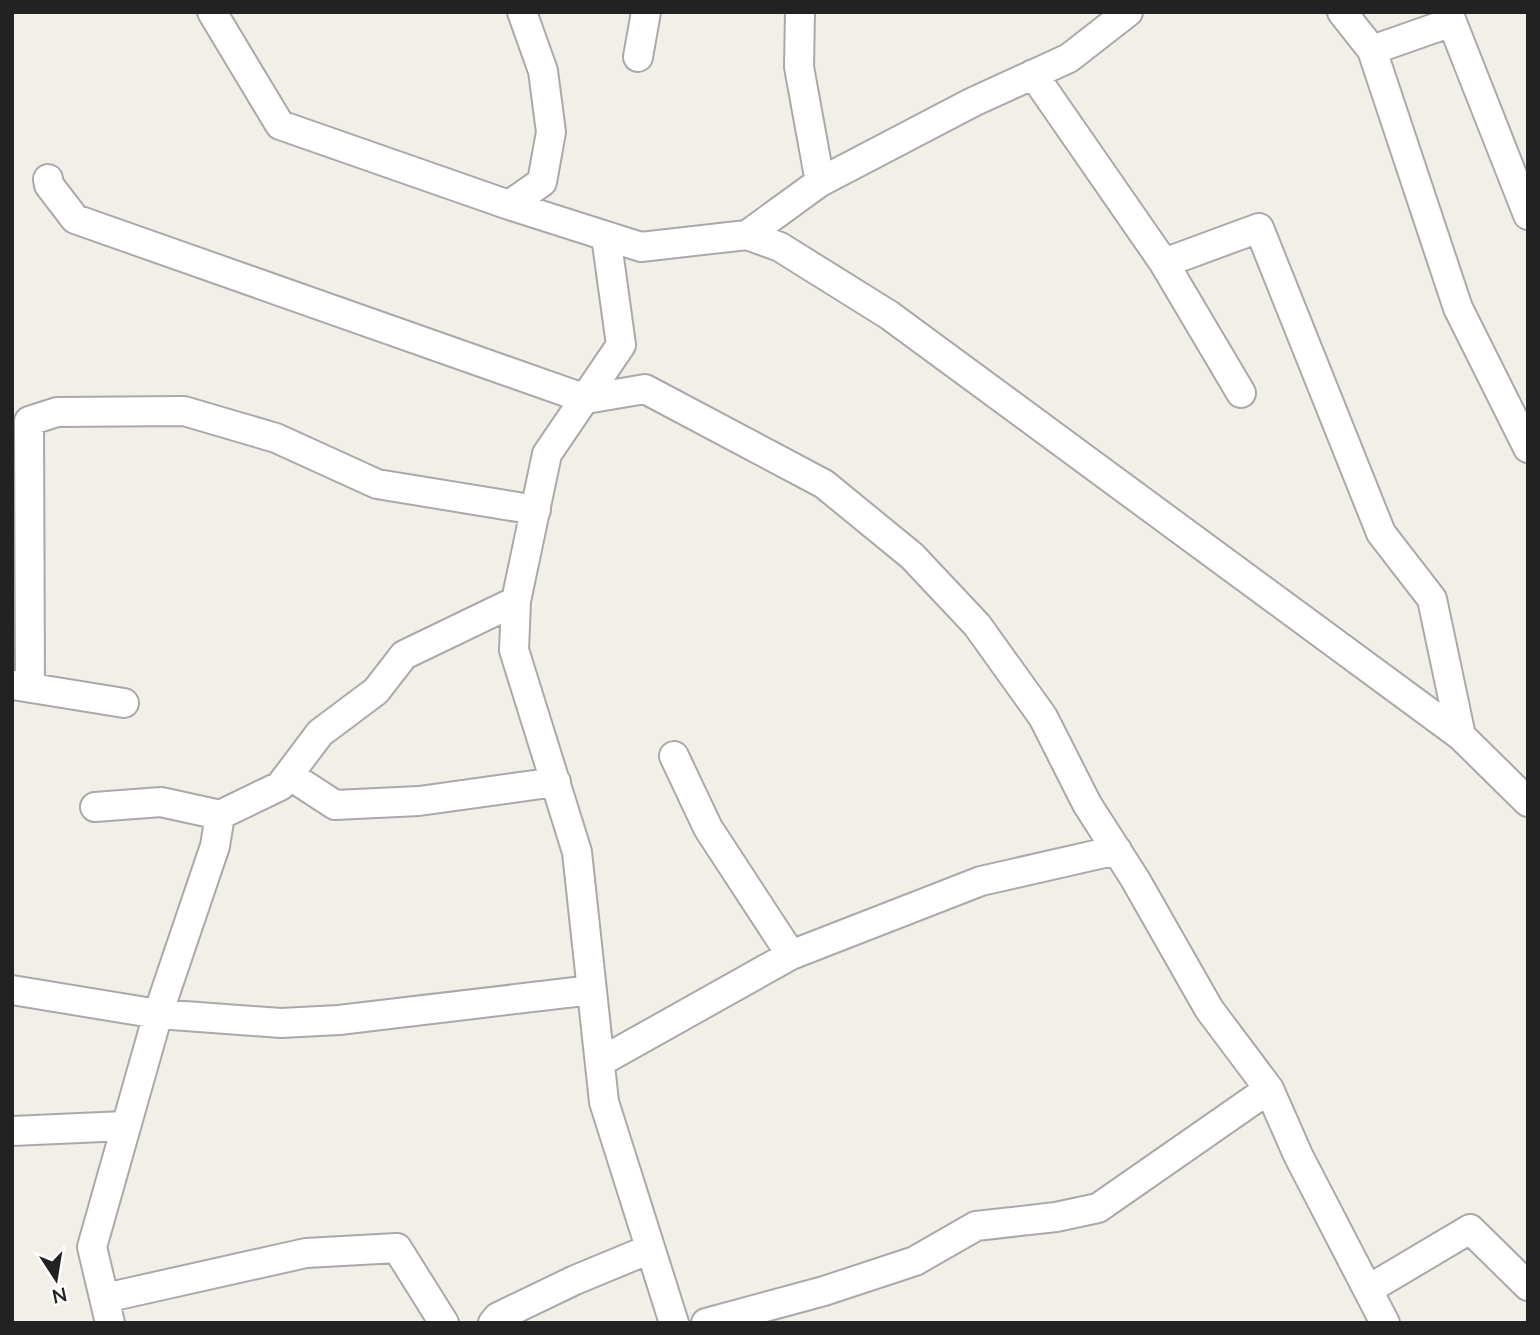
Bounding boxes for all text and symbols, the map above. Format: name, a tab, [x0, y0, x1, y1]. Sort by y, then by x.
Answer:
north arrow	[21, 1244, 91, 1314]
text: N	[50, 1283, 69, 1309]

